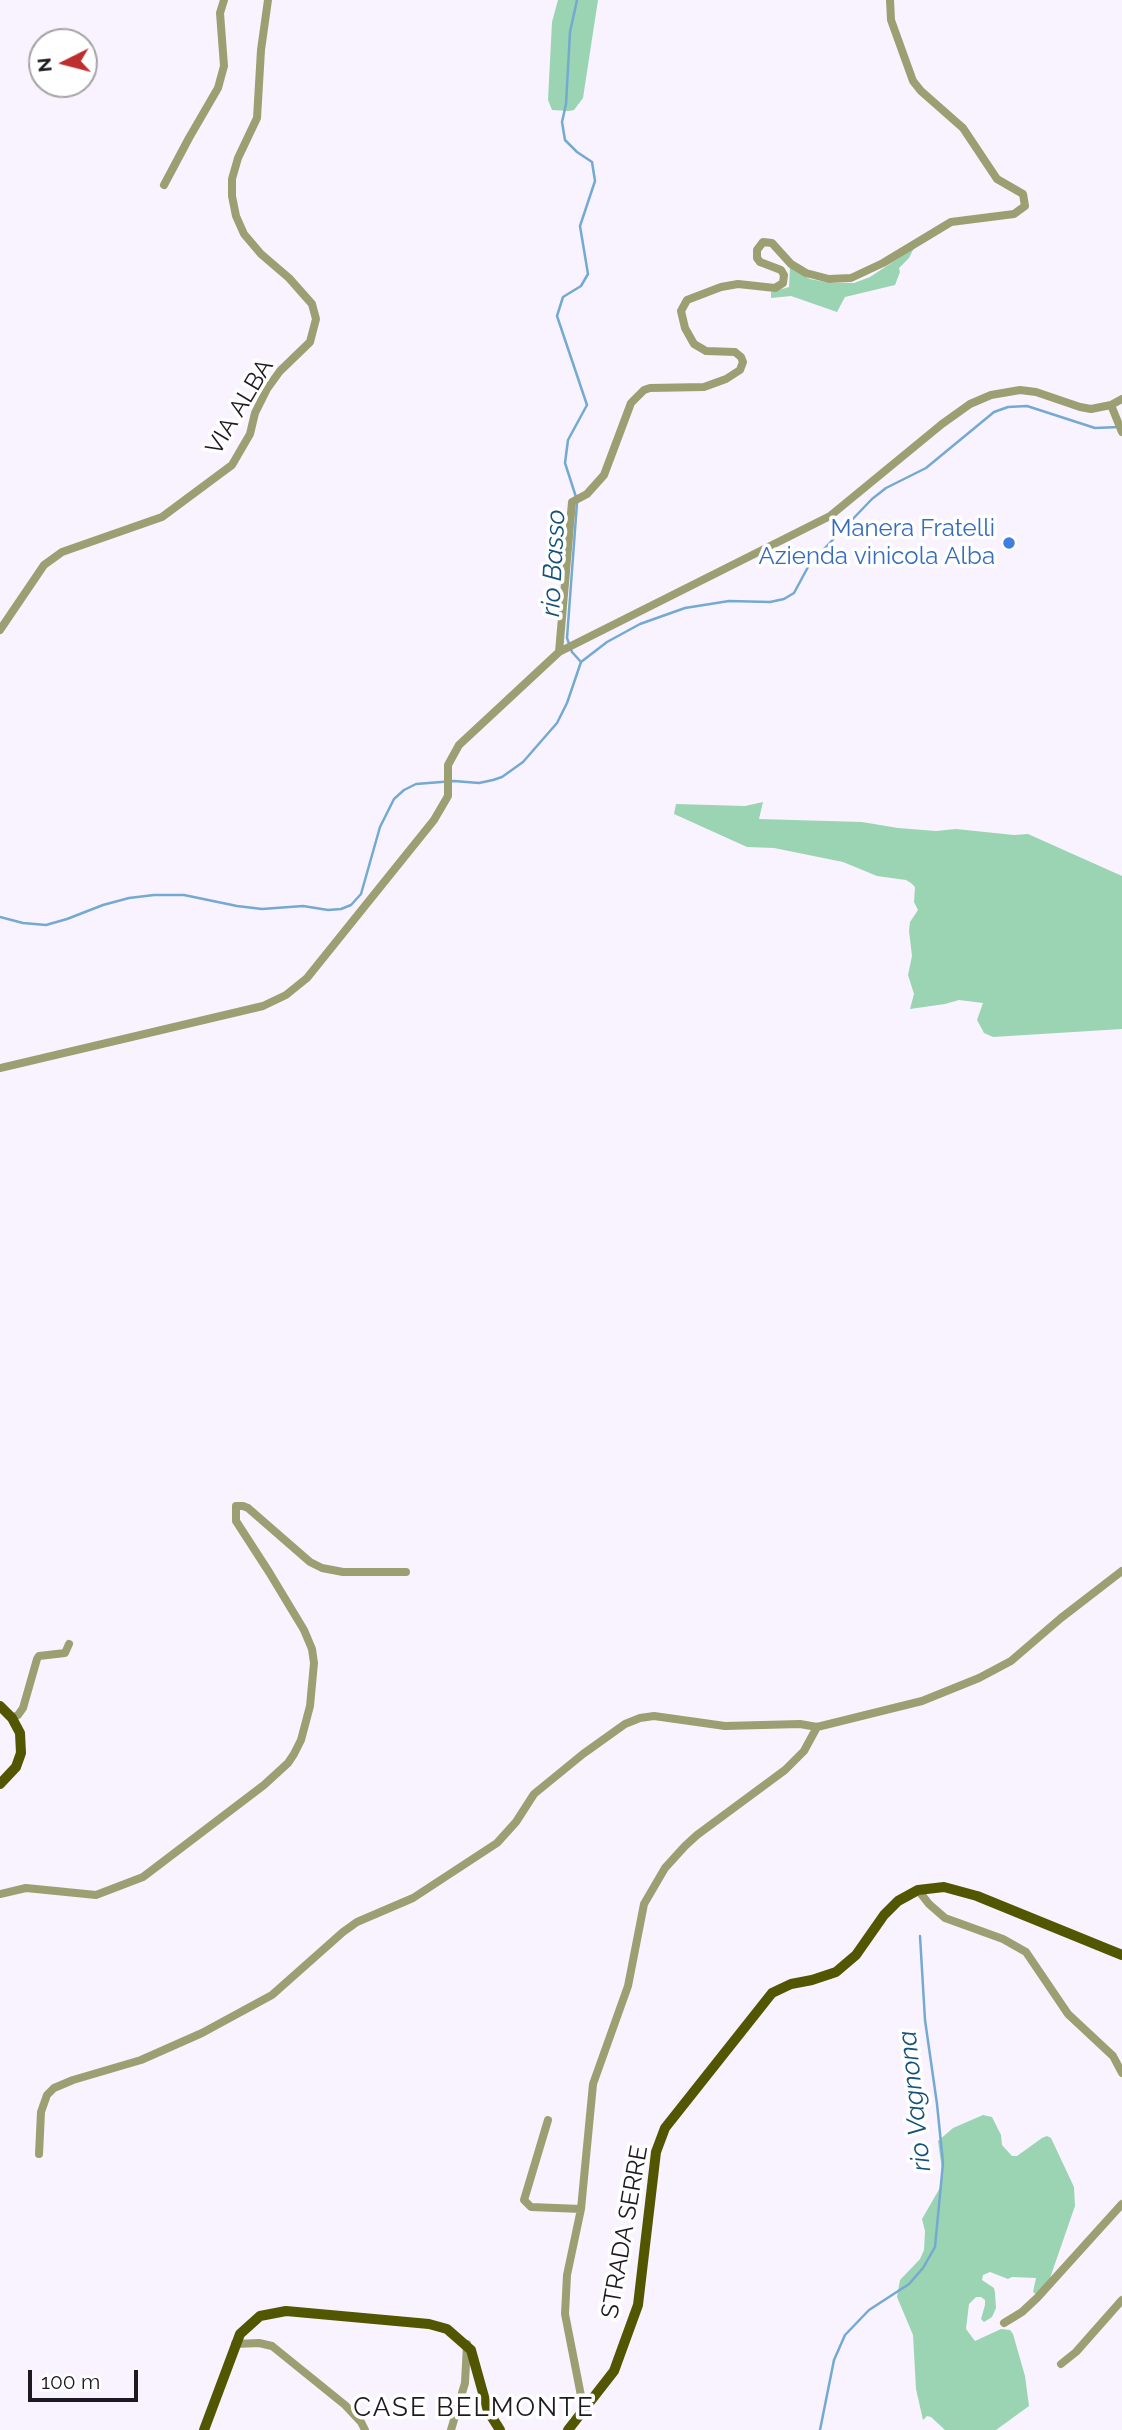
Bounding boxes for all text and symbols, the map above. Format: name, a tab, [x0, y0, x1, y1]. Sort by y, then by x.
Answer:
north arrow	[28, 28, 98, 98]
text: N	[32, 57, 56, 73]
street label: VIA ALBA	[200, 354, 280, 460]
water label: rio Basso	[536, 509, 572, 617]
place label: Manera Fratelli Azienda vinicola Alba	[759, 515, 995, 571]
marker: Manera Fratelli Azienda vinicola Alba	[1001, 535, 1017, 551]
water label: rio Vagnona	[892, 2029, 938, 2173]
street label: STRADA SERRE	[596, 2143, 654, 2321]
scale bar	[32, 2356, 142, 2400]
text: 100 m	[41, 2369, 100, 2394]
district label: CASE BELMONTE	[355, 2392, 593, 2424]

